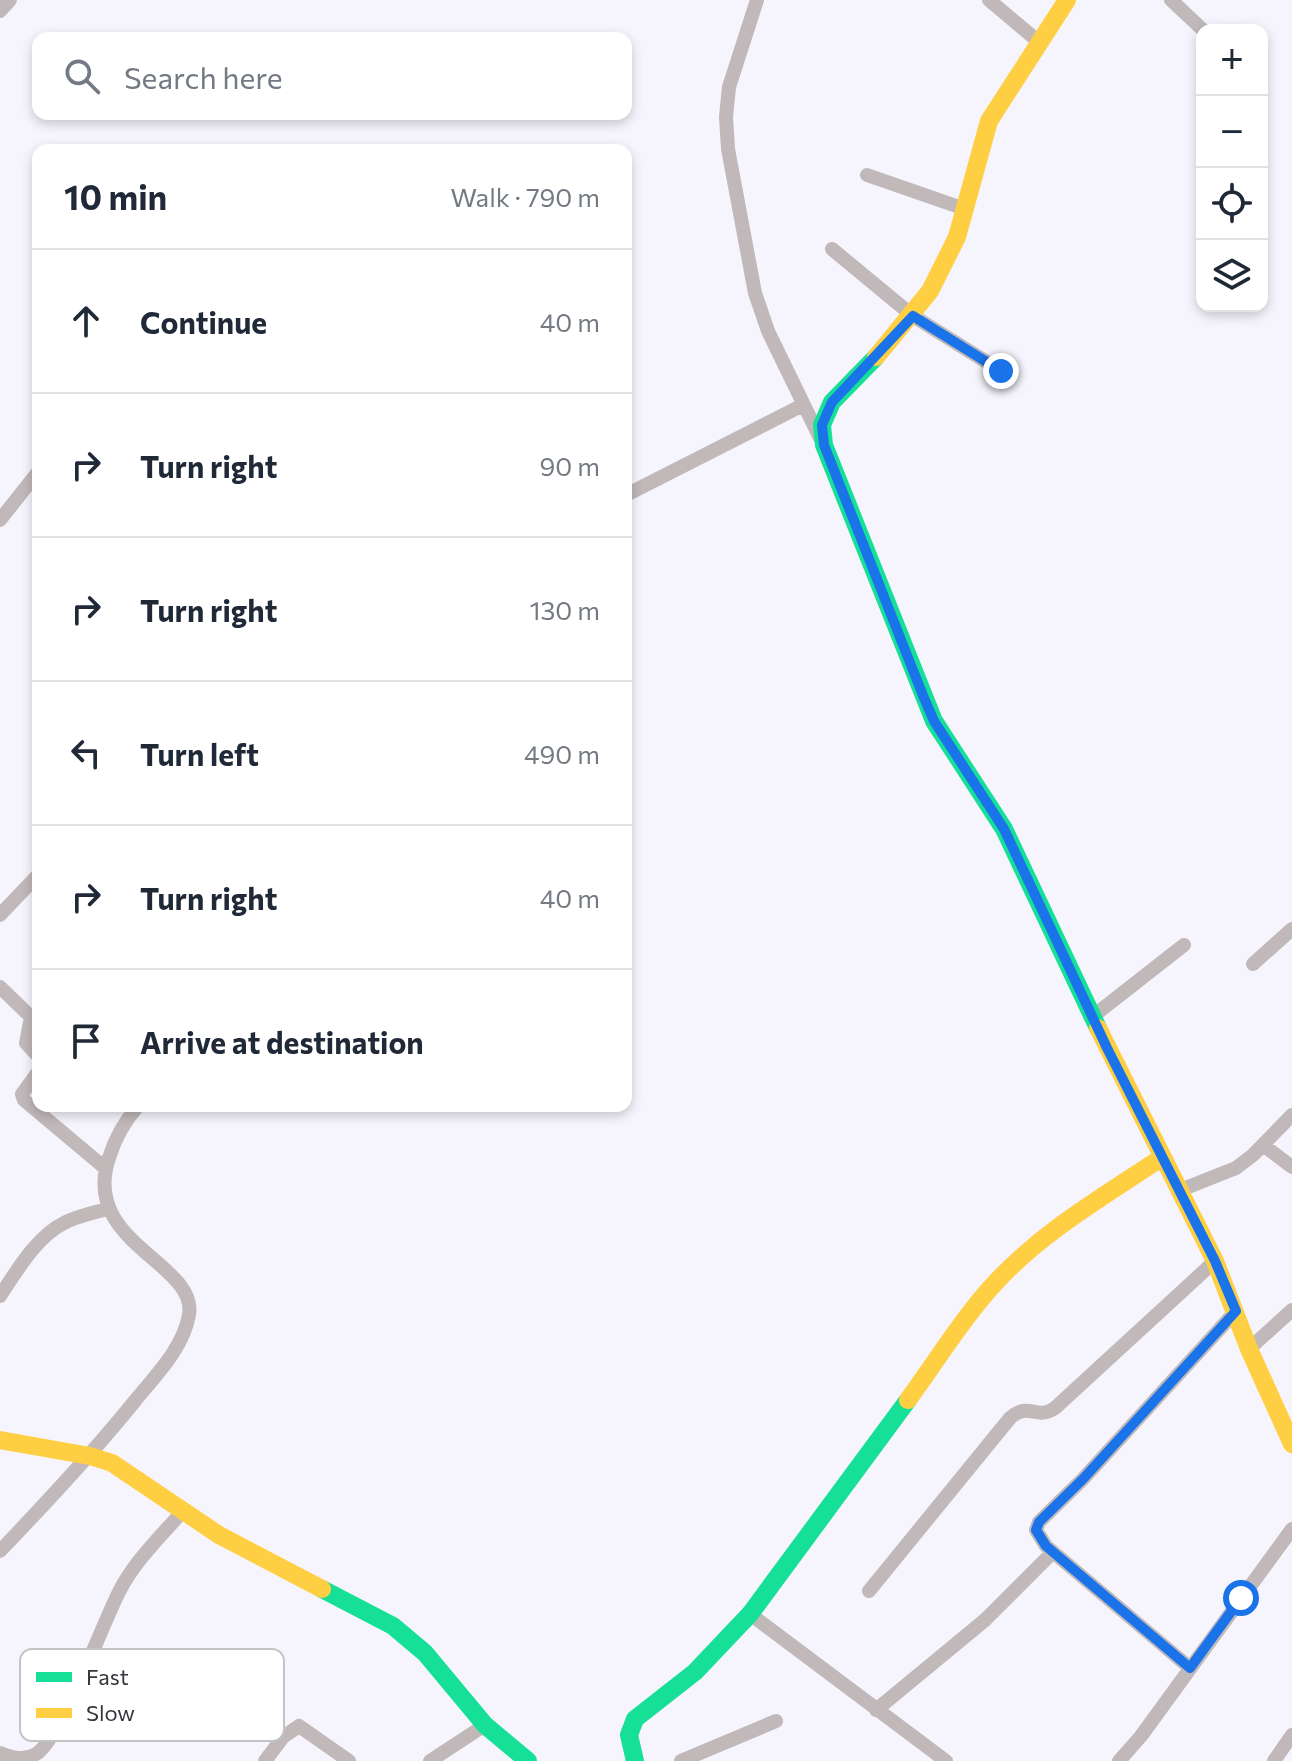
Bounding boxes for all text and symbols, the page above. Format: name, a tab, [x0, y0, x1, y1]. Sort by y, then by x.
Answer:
map controls	[1196, 24, 1268, 312]
button: +	[1196, 24, 1268, 96]
search box	[32, 32, 632, 120]
icon: search	[60, 54, 104, 98]
text: Search here	[124, 58, 283, 95]
button: −	[1196, 96, 1268, 168]
button: locate	[1196, 168, 1268, 240]
text: 10 min	[64, 175, 167, 217]
text: Walk · 790 m	[450, 181, 600, 212]
button: layers	[1196, 240, 1268, 312]
icon: ahead	[64, 299, 108, 343]
text: Continue	[140, 303, 267, 340]
text: 40 m	[540, 306, 600, 337]
route end	[983, 353, 1019, 389]
icon: right	[64, 443, 108, 487]
text: Turn right	[140, 447, 277, 484]
text: 90 m	[540, 450, 600, 481]
icon: right	[64, 587, 108, 631]
text: Turn right	[140, 591, 277, 628]
text: 130 m	[529, 594, 600, 625]
icon: left	[64, 731, 108, 775]
text: Turn left	[140, 735, 259, 772]
text: 490 m	[524, 738, 600, 769]
icon: right	[64, 875, 108, 919]
text: Turn right	[140, 879, 277, 916]
text: 40 m	[540, 882, 600, 913]
icon: arrive	[64, 1019, 108, 1063]
text: Arrive at destination	[140, 1023, 424, 1060]
route start	[1223, 1580, 1259, 1616]
legend	[20, 1649, 284, 1741]
text: Fast	[86, 1663, 129, 1690]
text: Slow	[86, 1699, 135, 1726]

